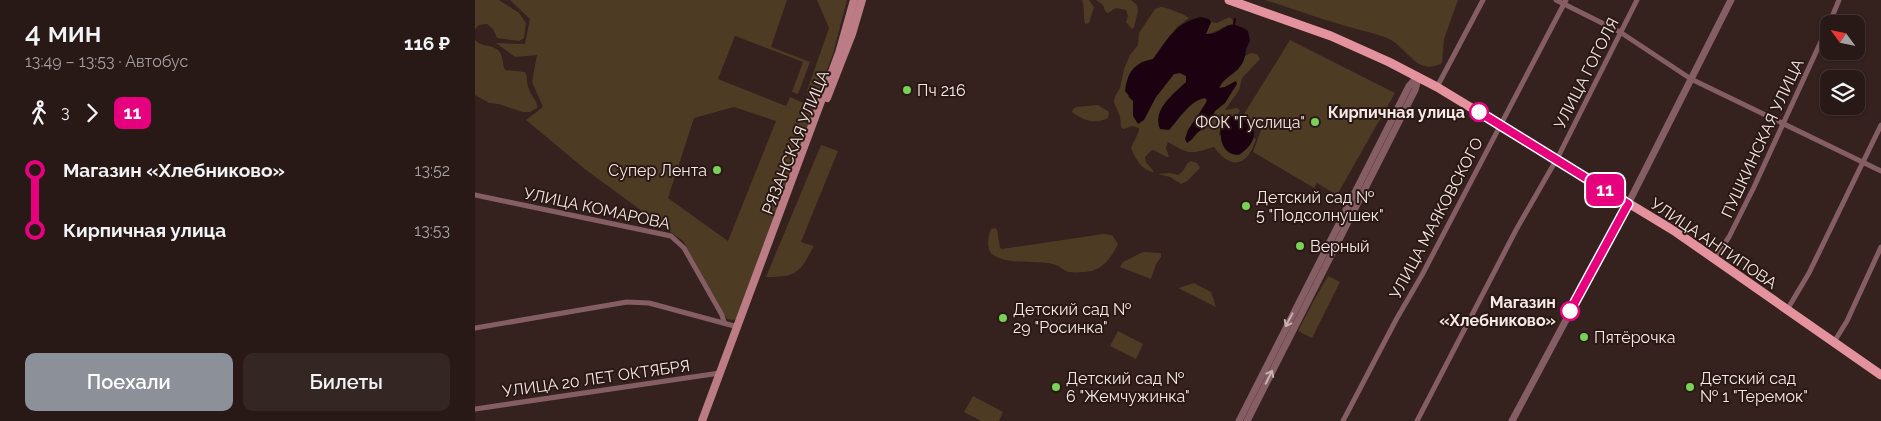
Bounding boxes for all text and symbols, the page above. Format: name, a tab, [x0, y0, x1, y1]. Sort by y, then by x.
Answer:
street label: УЛИЦА ГОГОЛЯ	[1550, 14, 1623, 132]
north arrow	[1820, 15, 1865, 60]
map controls	[1820, 15, 1865, 115]
text: 4 мин	[25, 16, 102, 49]
text: 116 ₽	[404, 32, 450, 54]
text: 13:49 – 13:53 · Автобус	[25, 52, 188, 71]
street label: ПУШКИНСКАЯ УЛИЦА	[1717, 56, 1808, 221]
street label: РЯЗАНСКАЯ УЛИЦА	[758, 67, 833, 217]
button: layers	[1820, 70, 1865, 115]
place label: Пч 216	[917, 81, 966, 100]
marker: Пч 216	[901, 84, 913, 96]
icon: walk	[25, 99, 53, 127]
icon: forward	[78, 99, 106, 127]
text: 11	[124, 102, 141, 123]
marker: Кирпичная улица	[1469, 102, 1489, 122]
text: 3	[61, 103, 70, 122]
place label: Кирпичная улица	[1328, 103, 1465, 122]
place label: ФОК "Гуслица"	[1195, 113, 1305, 132]
marker: ФОК "Гуслица"	[1309, 116, 1321, 128]
street label: УЛИЦА МАЯКОВСКОГО	[1386, 134, 1487, 302]
text: Магазин «Хлебниково»	[63, 159, 285, 181]
text: 13:52	[415, 161, 450, 180]
place label: Супер Лента	[608, 161, 707, 180]
marker: Супер Лента	[711, 164, 723, 176]
line badge: 11	[1583, 174, 1627, 206]
text: 11	[1596, 179, 1614, 200]
street label: УЛИЦА КОМАРОВА	[522, 184, 672, 233]
place label: Детский сад № 5 "Подсолнушек"	[1256, 188, 1384, 225]
street label: УЛИЦА АНТИПОВА	[1647, 194, 1781, 293]
marker: Детский сад № 5 "Подсолнушек"	[1240, 200, 1252, 212]
text: Кирпичная улица	[63, 219, 226, 241]
text: 13:53	[414, 221, 450, 240]
place label: Верный	[1310, 237, 1370, 256]
marker: Верный	[1294, 240, 1306, 252]
place label: Магазин «Хлебниково»	[1439, 293, 1556, 330]
place label: Детский сад № 29 "Росинка"	[1013, 300, 1131, 337]
marker: Магазин «Хлебниково»	[1560, 301, 1580, 321]
marker: Детский сад № 29 "Росинка"	[997, 312, 1009, 324]
one-way arrow	[1284, 312, 1293, 327]
place label: Пятёрочка	[1594, 328, 1675, 347]
marker: Пятёрочка	[1578, 331, 1590, 343]
button: Поехали	[25, 353, 233, 411]
button: Билеты	[243, 353, 450, 411]
street label: УЛИЦА 20 ЛЕТ ОКТЯБРЯ	[501, 356, 691, 401]
place label: Детский сад № 6 "Жемчужинка"	[1066, 369, 1190, 406]
place label: Детский сад № 1 "Теремок"	[1700, 369, 1808, 406]
one-way arrow	[1265, 370, 1274, 385]
marker: Детский сад № 6 "Жемчужинка"	[1050, 381, 1062, 393]
marker: Детский сад № 1 "Теремок"	[1684, 381, 1696, 393]

